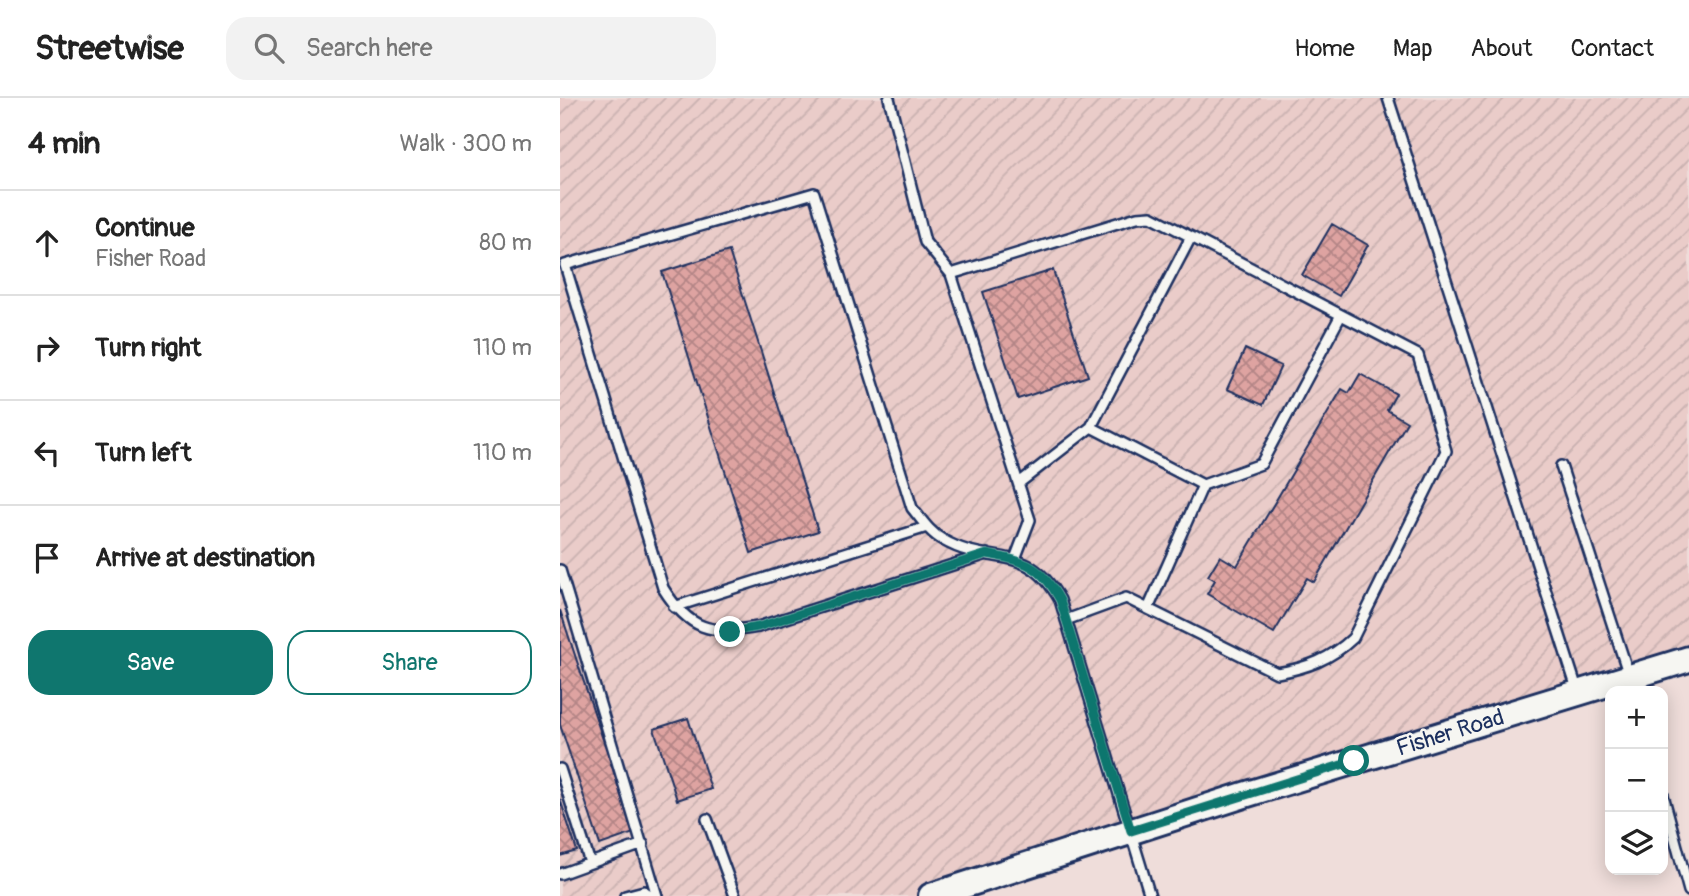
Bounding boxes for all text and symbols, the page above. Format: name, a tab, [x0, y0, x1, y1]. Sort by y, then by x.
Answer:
search box	[226, 17, 716, 80]
text: Streetwise	[35, 28, 184, 69]
icon: search	[250, 29, 288, 67]
text: Search here	[306, 32, 433, 64]
text: Home	[1294, 34, 1355, 63]
text: Map	[1393, 34, 1433, 63]
text: About	[1471, 34, 1533, 63]
text: Contact	[1571, 34, 1654, 63]
text: 4 min	[28, 125, 101, 162]
text: Walk · 300 m	[400, 129, 532, 158]
text: Continue	[95, 212, 195, 244]
icon: ahead	[28, 224, 66, 262]
text: 80 m	[479, 228, 532, 257]
text: Fisher Road	[95, 244, 206, 273]
icon: right	[28, 329, 66, 367]
text: Turn right	[95, 332, 201, 364]
text: 110 m	[473, 333, 532, 362]
icon: left	[28, 434, 66, 472]
text: Turn left	[95, 437, 191, 469]
text: 110 m	[473, 438, 532, 467]
icon: arrive	[28, 539, 66, 577]
text: Arrive at destination	[95, 542, 315, 574]
route end	[714, 616, 745, 647]
button: Save	[28, 630, 273, 695]
button: Share	[287, 630, 532, 695]
map controls	[1605, 686, 1668, 875]
button: +	[1605, 686, 1668, 749]
street label: Fisher Road	[1393, 702, 1508, 763]
route start	[1338, 745, 1369, 776]
button: −	[1605, 749, 1668, 812]
button: layers	[1605, 812, 1668, 875]

